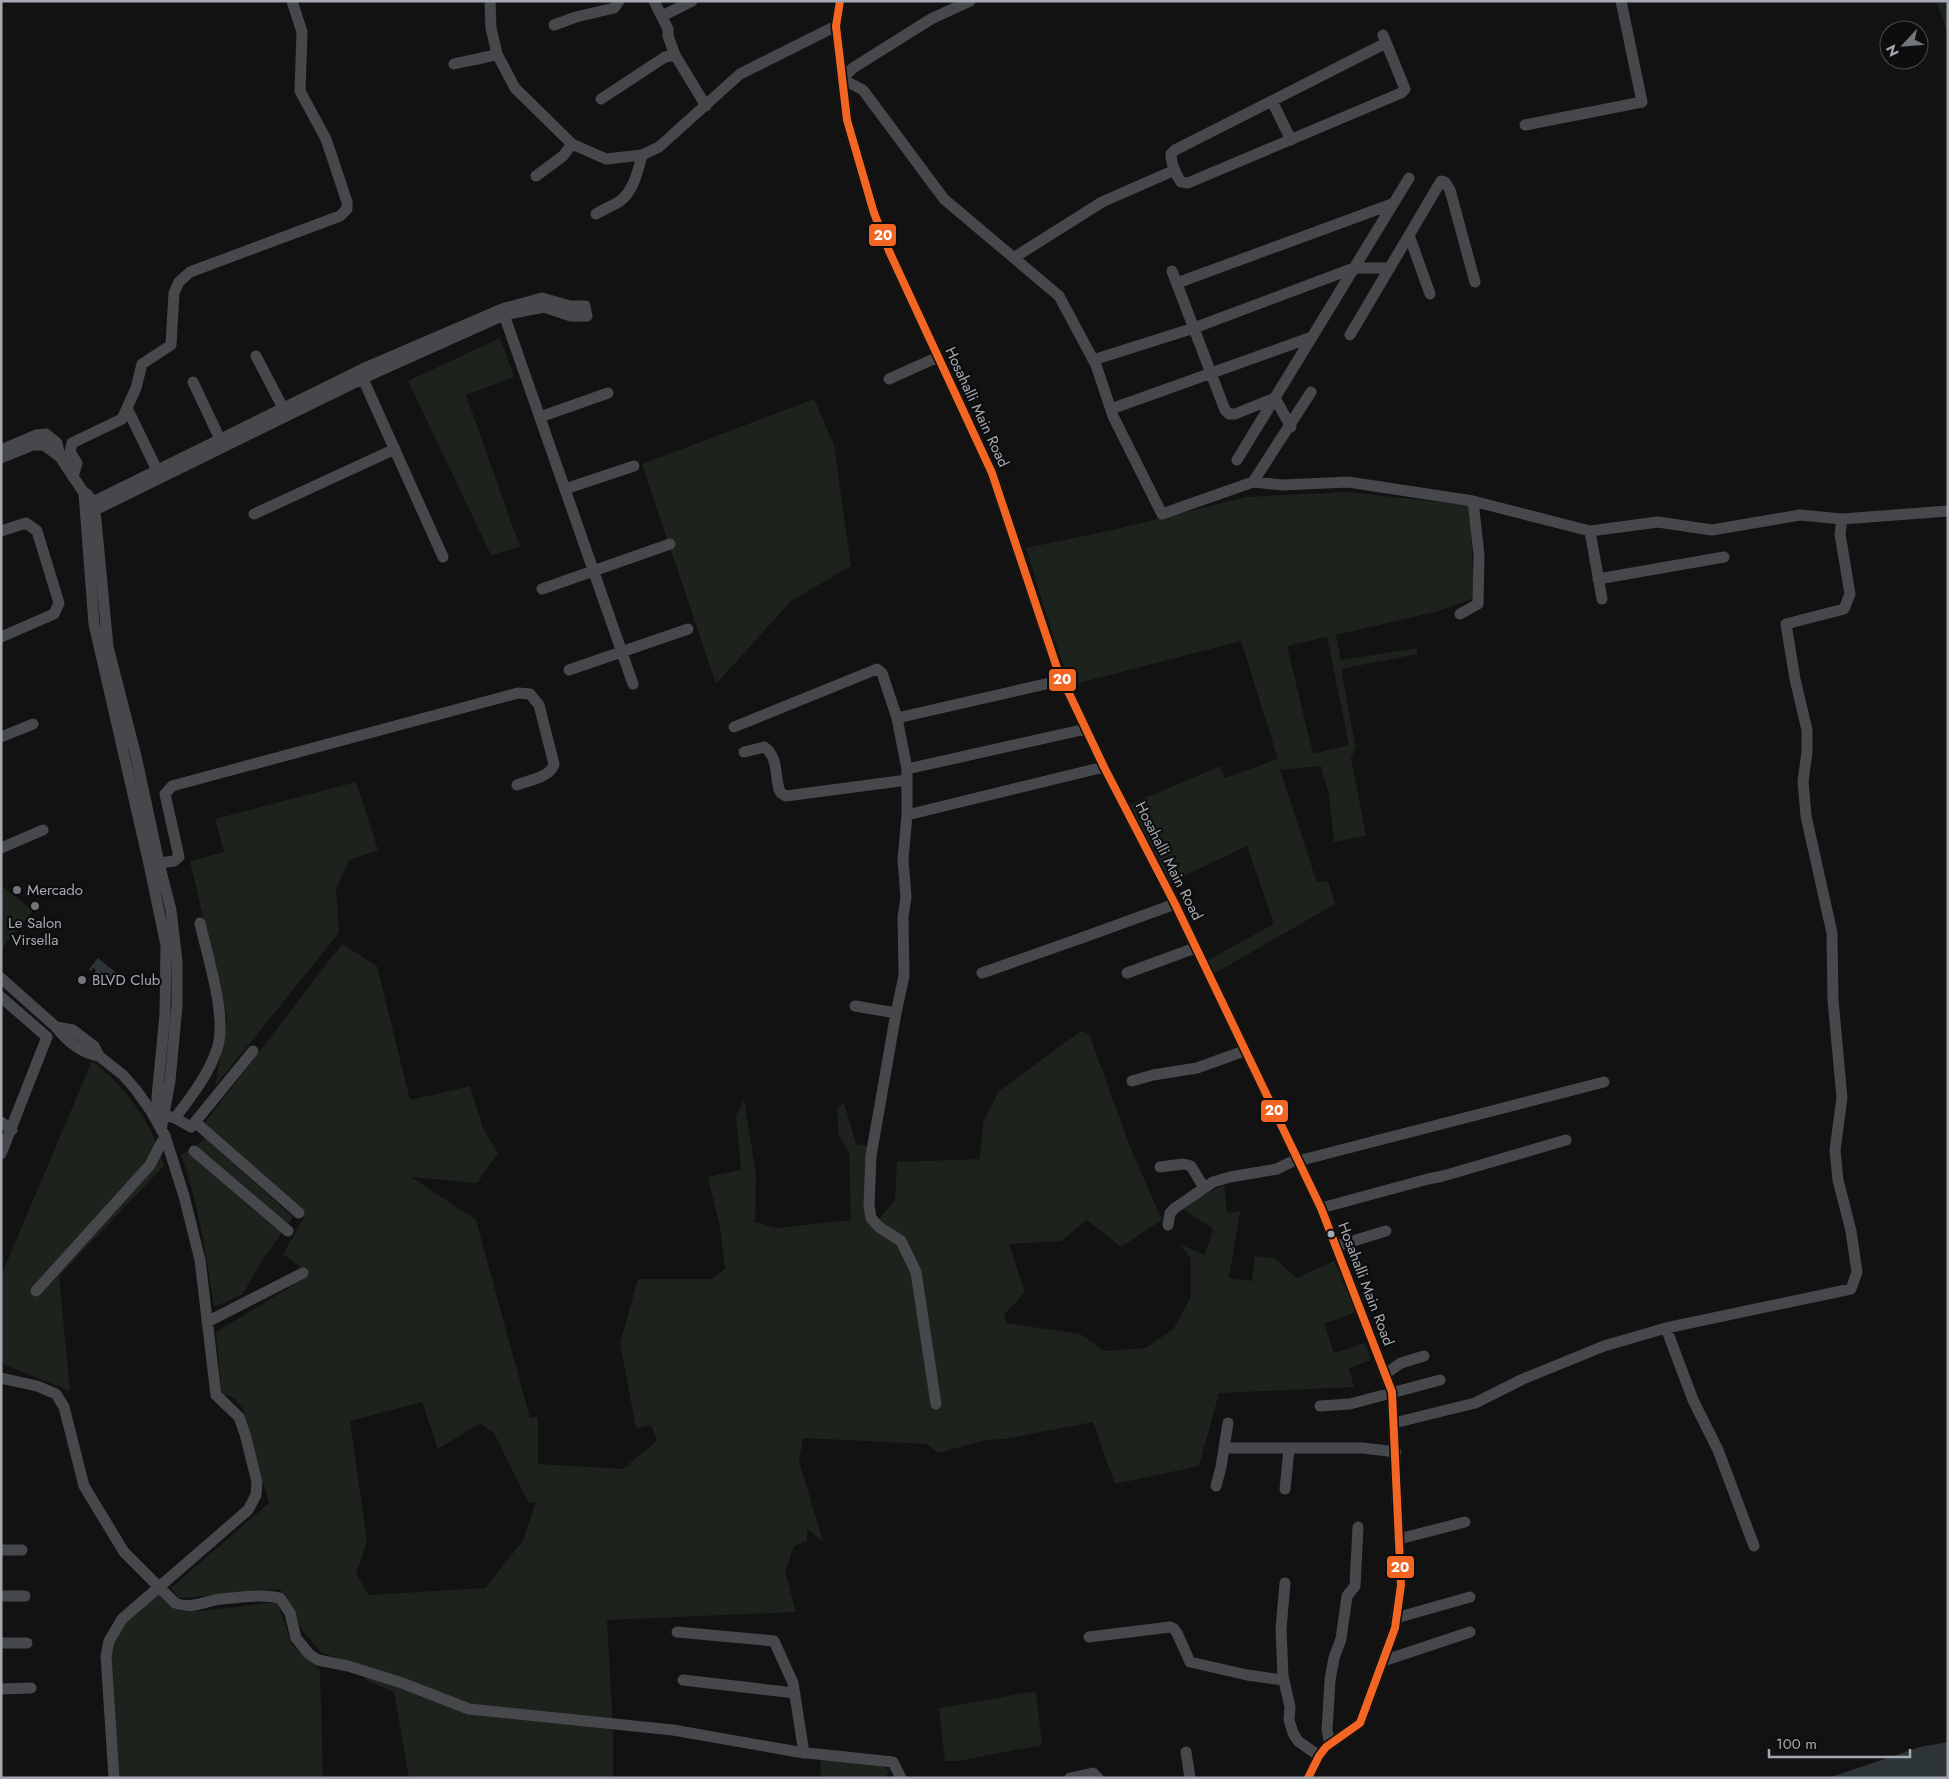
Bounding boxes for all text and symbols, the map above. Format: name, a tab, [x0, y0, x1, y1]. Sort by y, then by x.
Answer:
north arrow	[1879, 20, 1929, 70]
text: N	[1881, 41, 1904, 60]
line badge: 20	[868, 223, 897, 247]
text: 20	[874, 225, 892, 245]
street label: Hosahalli Main Road	[939, 343, 1015, 471]
line badge: 20	[1048, 668, 1077, 692]
text: 20	[1053, 669, 1071, 689]
street label: Hosahalli Main Road	[1130, 798, 1208, 924]
place label: Mercado	[27, 879, 83, 901]
marker: Mercado	[11, 884, 23, 896]
marker: Le Salon Virsella	[29, 900, 41, 912]
place label: Le Salon Virsella	[8, 912, 62, 951]
place label: BLVD Club	[92, 969, 161, 991]
marker: BLVD Club	[76, 974, 88, 986]
line badge: 20	[1260, 1099, 1289, 1123]
text: 20	[1265, 1100, 1283, 1120]
street label: Hosahalli Main Road	[1332, 1219, 1400, 1349]
unlabelled marker	[1326, 1229, 1336, 1239]
line badge: 20	[1386, 1555, 1415, 1579]
text: 20	[1391, 1557, 1409, 1577]
scale bar	[1769, 1726, 1910, 1758]
text: 100 m	[1776, 1733, 1817, 1755]

